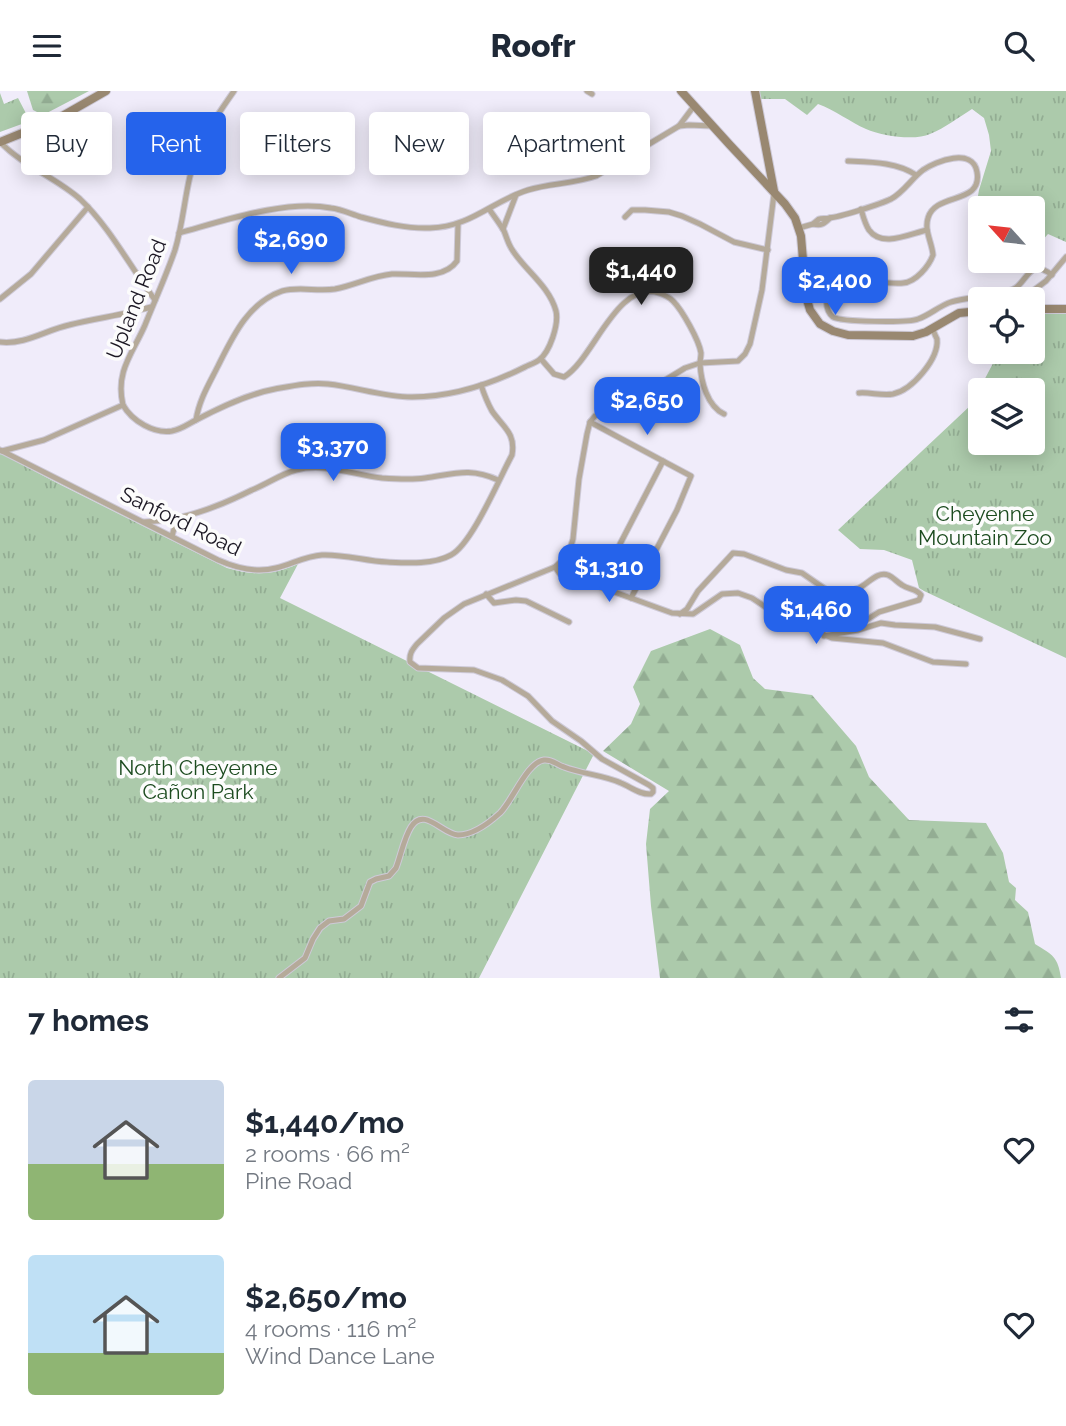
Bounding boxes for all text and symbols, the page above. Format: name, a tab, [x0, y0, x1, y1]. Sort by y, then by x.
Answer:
icon: menu	[28, 27, 66, 65]
text: Roofr	[491, 27, 575, 64]
icon: search	[1000, 27, 1038, 65]
chip: Buy	[21, 112, 112, 175]
chip: Rent	[126, 112, 226, 175]
chip: Filters	[240, 112, 355, 175]
chip: New	[369, 112, 469, 175]
chip: Apartment	[483, 112, 650, 175]
north arrow	[968, 196, 1045, 273]
map controls	[968, 196, 1045, 455]
pin: $2,690	[234, 216, 348, 276]
text: $2,690	[254, 225, 328, 252]
street label: Upland Road	[101, 235, 171, 363]
pin: $1,440	[584, 247, 698, 307]
text: $1,440	[605, 256, 677, 283]
pin: $2,400	[778, 257, 892, 317]
text: $2,400	[798, 266, 872, 293]
button: locate	[968, 287, 1045, 364]
pin: $2,650	[590, 377, 704, 437]
button: layers	[968, 378, 1045, 455]
text: $2,650	[610, 386, 684, 413]
pin: $3,370	[276, 423, 390, 483]
text: $3,370	[297, 432, 369, 459]
street label: Sanford Road	[117, 481, 245, 561]
park label: Cheyenne Mountain Zoo	[918, 501, 1052, 550]
pin: $1,310	[552, 545, 666, 604]
text: $1,310	[574, 553, 644, 580]
pin: $1,460	[759, 587, 873, 646]
text: $1,460	[780, 595, 852, 622]
park label: North Cheyenne Cañon Park	[118, 755, 278, 804]
icon: filters	[1000, 1001, 1038, 1039]
text: 7 homes	[28, 1003, 149, 1038]
text: $1,440/mo	[245, 1105, 404, 1140]
icon: home	[84, 1108, 168, 1192]
icon: heart	[1000, 1131, 1038, 1169]
text: 2 rooms · 66 m²	[245, 1140, 410, 1167]
text: Pine Road	[245, 1167, 352, 1194]
text: $2,650/mo	[245, 1280, 407, 1315]
icon: home	[84, 1283, 168, 1367]
icon: heart	[1000, 1306, 1038, 1344]
text: 4 rooms · 116 m²	[245, 1315, 416, 1342]
text: Wind Dance Lane	[245, 1342, 435, 1369]

